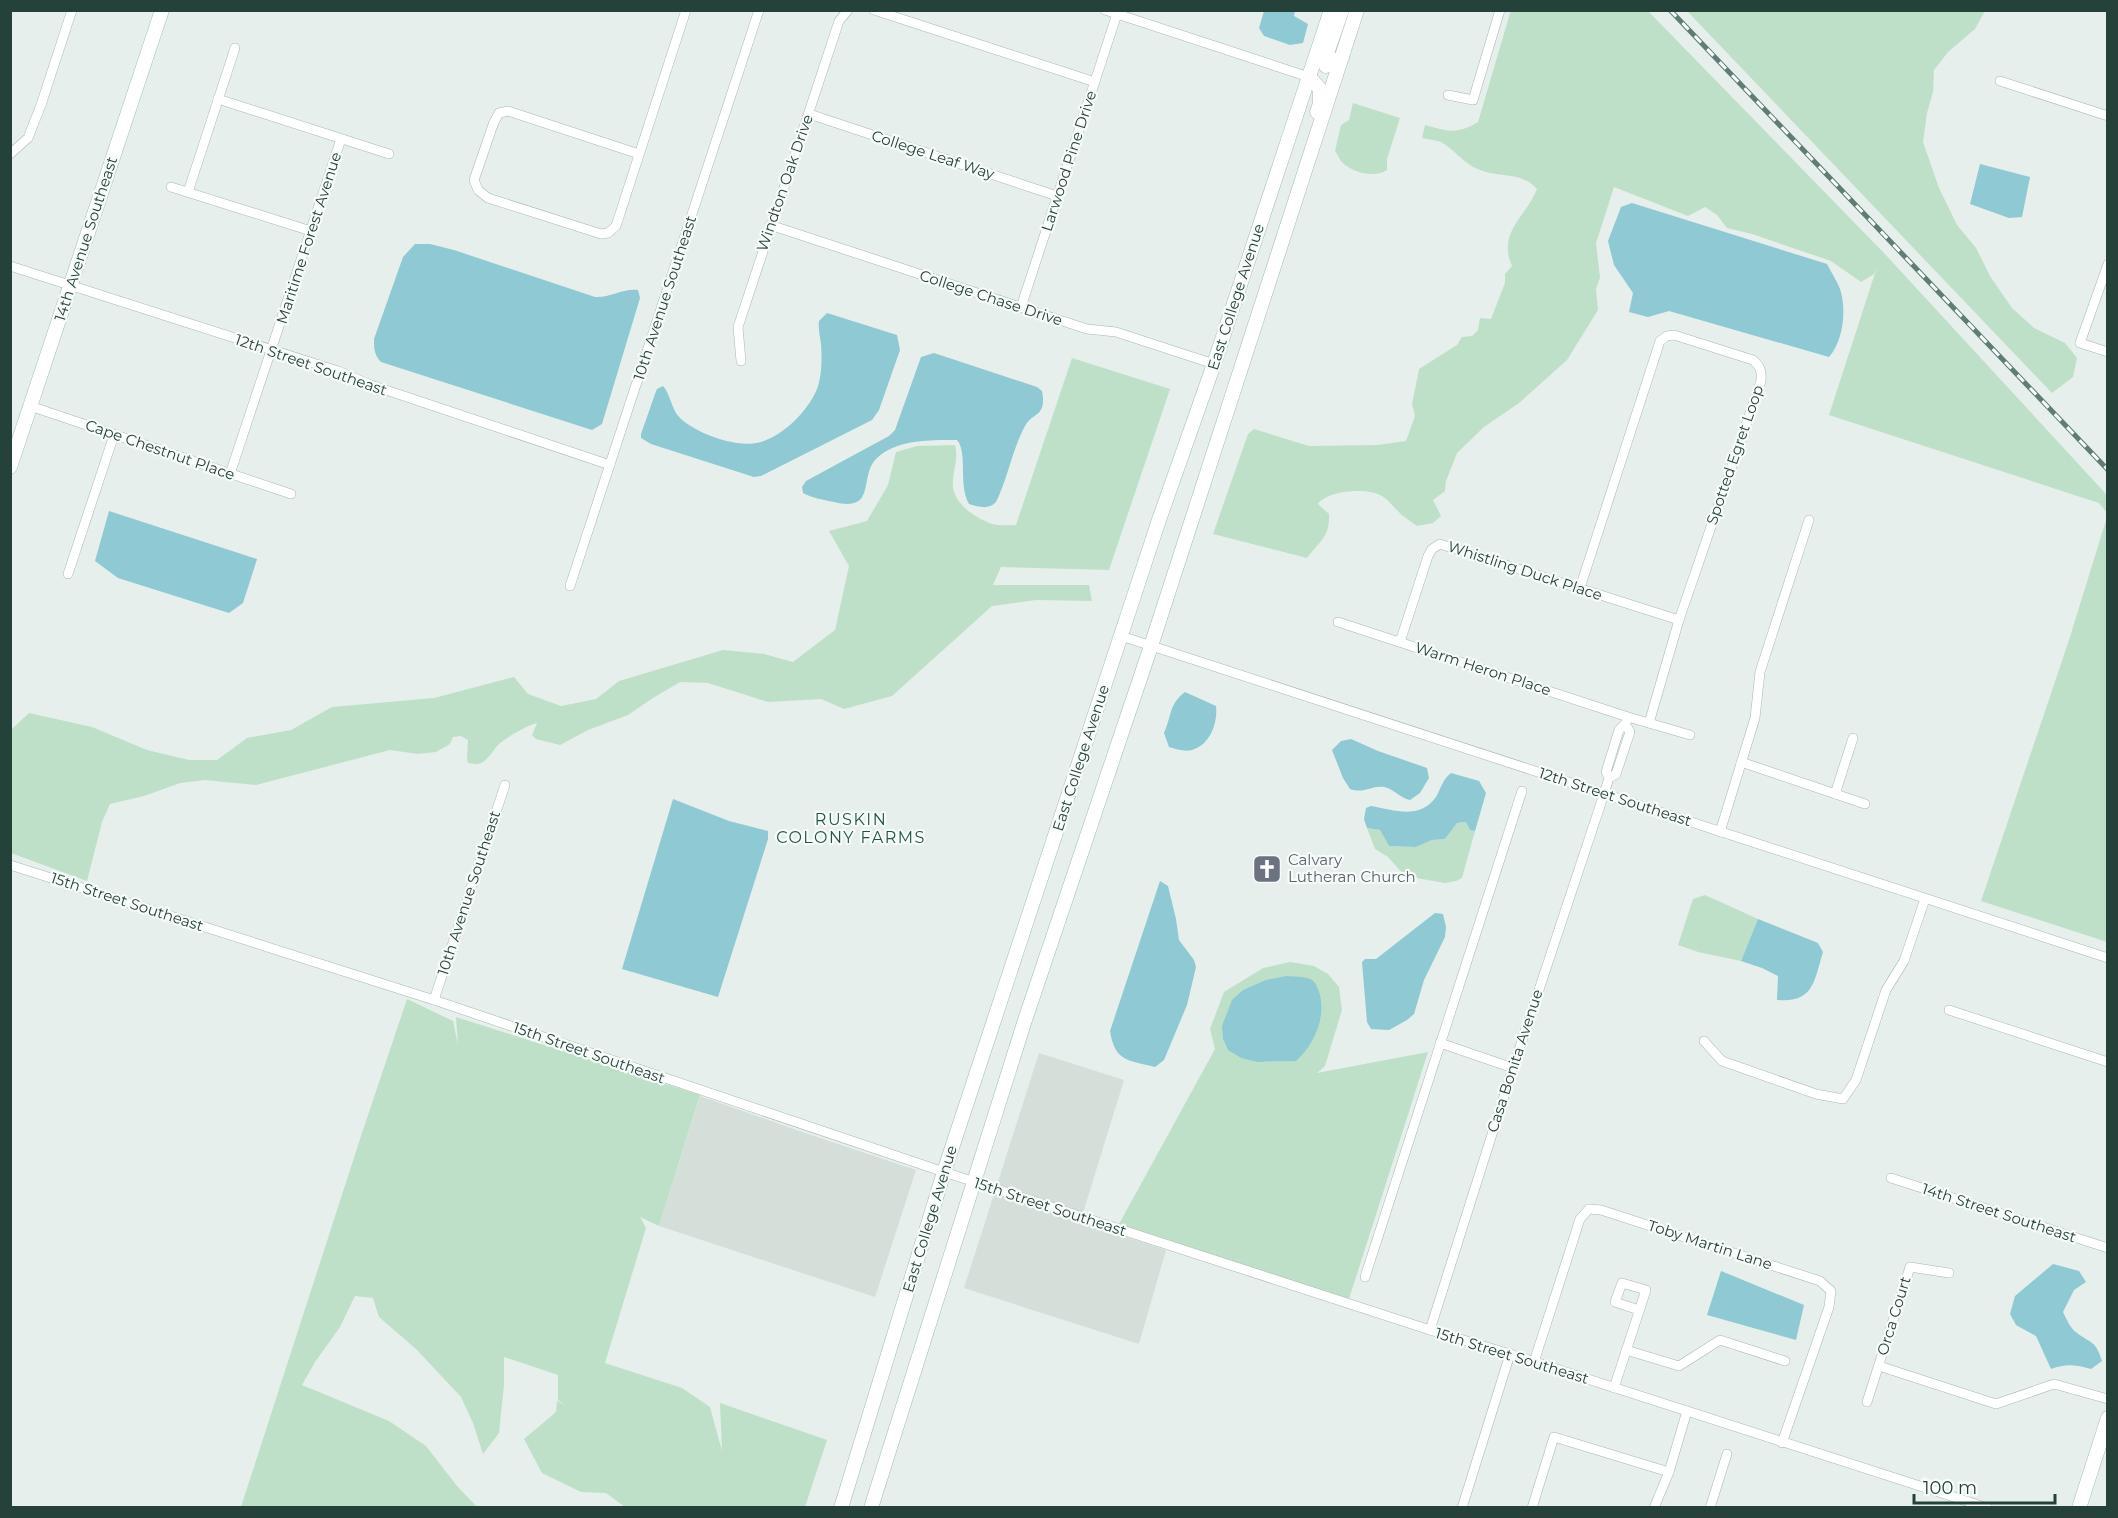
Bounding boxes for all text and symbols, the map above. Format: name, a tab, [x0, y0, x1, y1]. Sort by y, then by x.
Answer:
street label: Larwood Pine Drive	[1037, 88, 1100, 234]
street label: Windton Oak Drive	[752, 112, 817, 254]
street label: College Leaf Way	[869, 126, 998, 184]
street label: Maritime Forest Avenue	[272, 150, 345, 326]
street label: 14th Avenue Southeast	[50, 154, 121, 324]
street label: 10th Avenue Southeast	[629, 213, 700, 383]
street label: East College Avenue	[1203, 221, 1268, 372]
street label: College Chase Drive	[917, 265, 1065, 330]
street label: 12th Street Southeast	[233, 330, 390, 399]
street label: Spotted Egret Loop	[1702, 383, 1767, 527]
street label: Cape Chestnut Place	[83, 415, 238, 484]
street label: Whistling Duck Place	[1446, 537, 1605, 604]
street label: Warm Heron Place	[1413, 638, 1554, 700]
street label: East College Avenue	[1048, 682, 1113, 833]
street label: 12th Street Southeast	[1536, 763, 1694, 830]
street label: 10th Avenue Southeast	[433, 808, 504, 978]
district label: RUSKIN COLONY FARMS	[776, 810, 926, 847]
place label: Calvary Lutheran Church	[1288, 850, 1416, 886]
church icon: Calvary Lutheran Church	[1251, 853, 1283, 885]
street label: 15th Street Southeast	[48, 868, 206, 935]
street label: Casa Bonita Avenue	[1482, 987, 1547, 1135]
street label: 15th Street Southeast	[511, 1018, 668, 1087]
street label: East College Avenue	[898, 1143, 961, 1295]
street label: 15th Street Southeast	[971, 1173, 1129, 1240]
street label: 14th Street Southeast	[1920, 1179, 2079, 1246]
street label: Toby Martin Lane	[1646, 1215, 1775, 1274]
street label: Orca Court	[1872, 1274, 1915, 1358]
street label: 15th Street Southeast	[1433, 1323, 1591, 1388]
scale bar	[1914, 1467, 2055, 1505]
text: 100 m	[1923, 1477, 1977, 1499]

